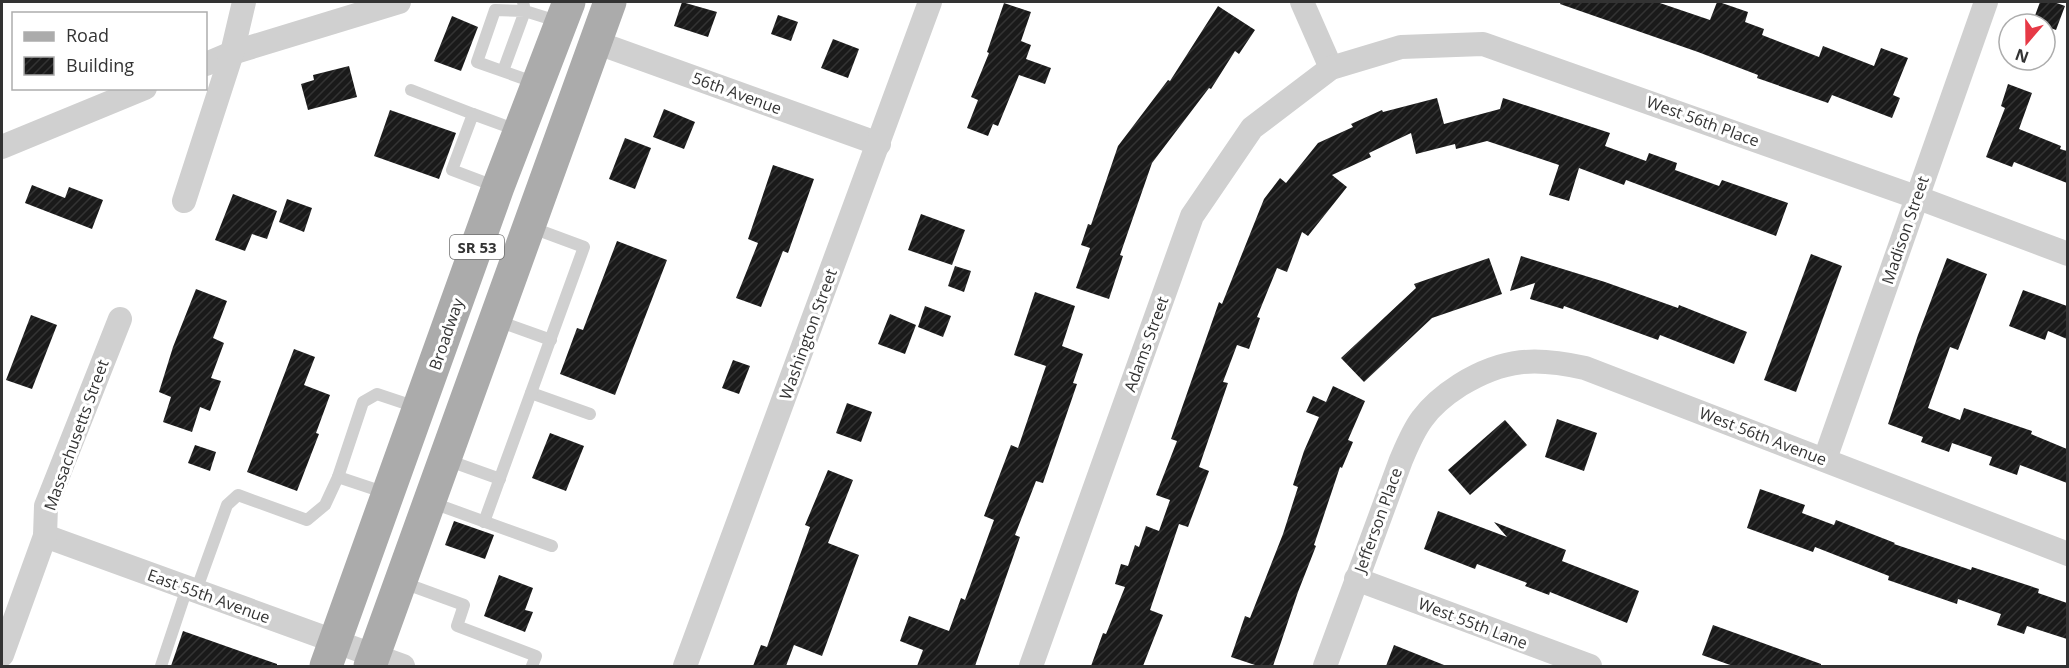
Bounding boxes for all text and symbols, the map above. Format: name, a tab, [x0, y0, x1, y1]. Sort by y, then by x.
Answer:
legend	[12, 12, 207, 90]
north arrow	[1997, 12, 2057, 72]
text: Road	[66, 23, 109, 47]
text: N	[2012, 44, 2032, 69]
text: Building	[66, 53, 134, 77]
street label: 56th Avenue	[689, 67, 785, 119]
street label: West 56th Place	[1644, 90, 1762, 152]
street label: Madison Street	[1876, 173, 1934, 287]
road number: SR 53	[450, 235, 504, 259]
street label: Washington Street	[774, 265, 842, 402]
street label: Adams Street	[1119, 293, 1174, 395]
street label: Broadway	[423, 294, 469, 373]
street label: Massachusetts Street	[38, 356, 114, 514]
street label: West 56th Avenue	[1696, 402, 1830, 470]
street label: Jefferson Place	[1348, 465, 1407, 577]
street label: East 55th Avenue	[145, 564, 273, 628]
street label: West 55th Lane	[1415, 592, 1531, 654]

